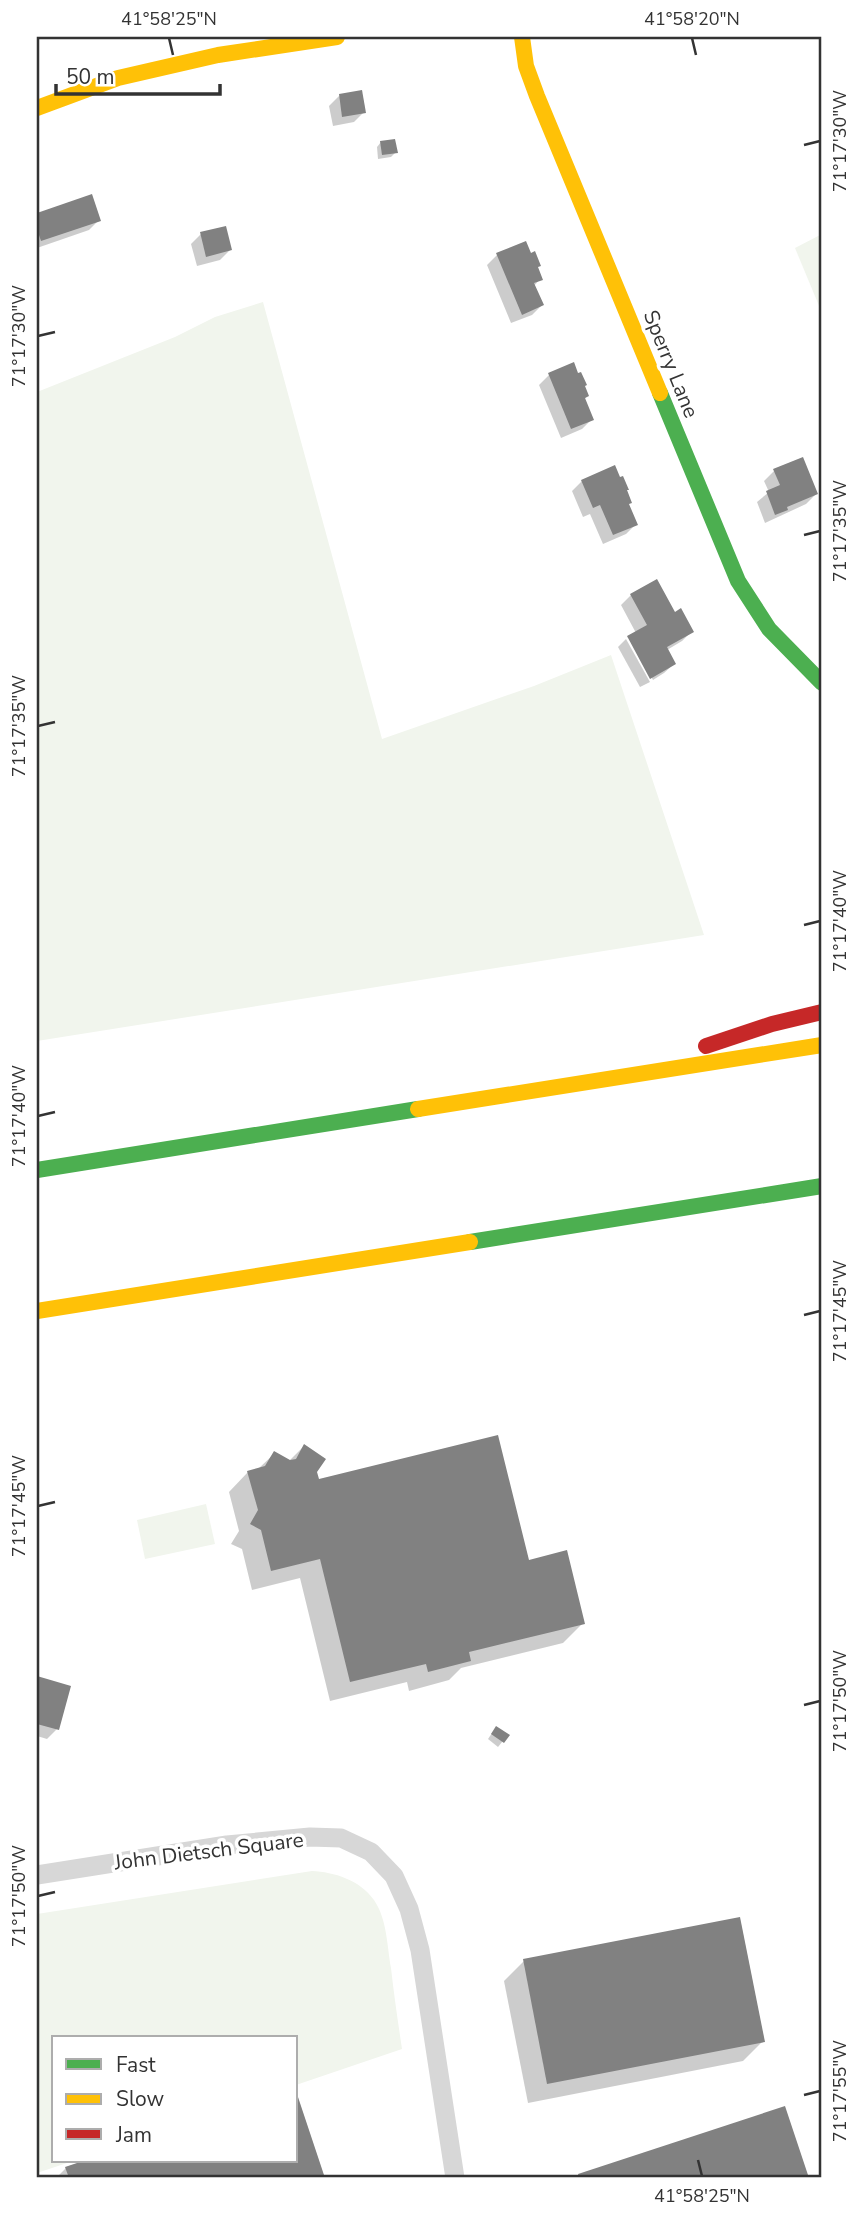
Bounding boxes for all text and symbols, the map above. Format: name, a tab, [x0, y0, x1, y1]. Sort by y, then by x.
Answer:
text: 41°58'25"N	[121, 7, 217, 31]
text: 41°58'20"N	[644, 7, 740, 31]
scale bar	[56, 52, 220, 96]
text: 50 m	[66, 63, 115, 91]
text: 71°17'30"W	[828, 90, 852, 192]
text: 71°17'30"W	[7, 285, 31, 387]
street label: Sperry Lane	[637, 306, 705, 422]
text: 71°17'35"W	[828, 480, 852, 582]
text: 71°17'35"W	[7, 675, 31, 777]
text: 71°17'40"W	[828, 870, 852, 972]
text: 71°17'40"W	[7, 1065, 31, 1167]
text: 71°17'45"W	[828, 1260, 852, 1362]
text: 71°17'45"W	[7, 1455, 31, 1557]
text: 71°17'50"W	[828, 1650, 852, 1752]
street label: John Dietsch Square	[112, 1825, 305, 1877]
text: 71°17'50"W	[7, 1845, 31, 1947]
legend	[52, 2036, 298, 2162]
text: 71°17'55"W	[828, 2040, 852, 2142]
text: Fast	[116, 2051, 156, 2079]
text: Slow	[116, 2085, 165, 2113]
text: Jam	[115, 2121, 152, 2149]
text: 41°58'25"N	[654, 2184, 750, 2208]

